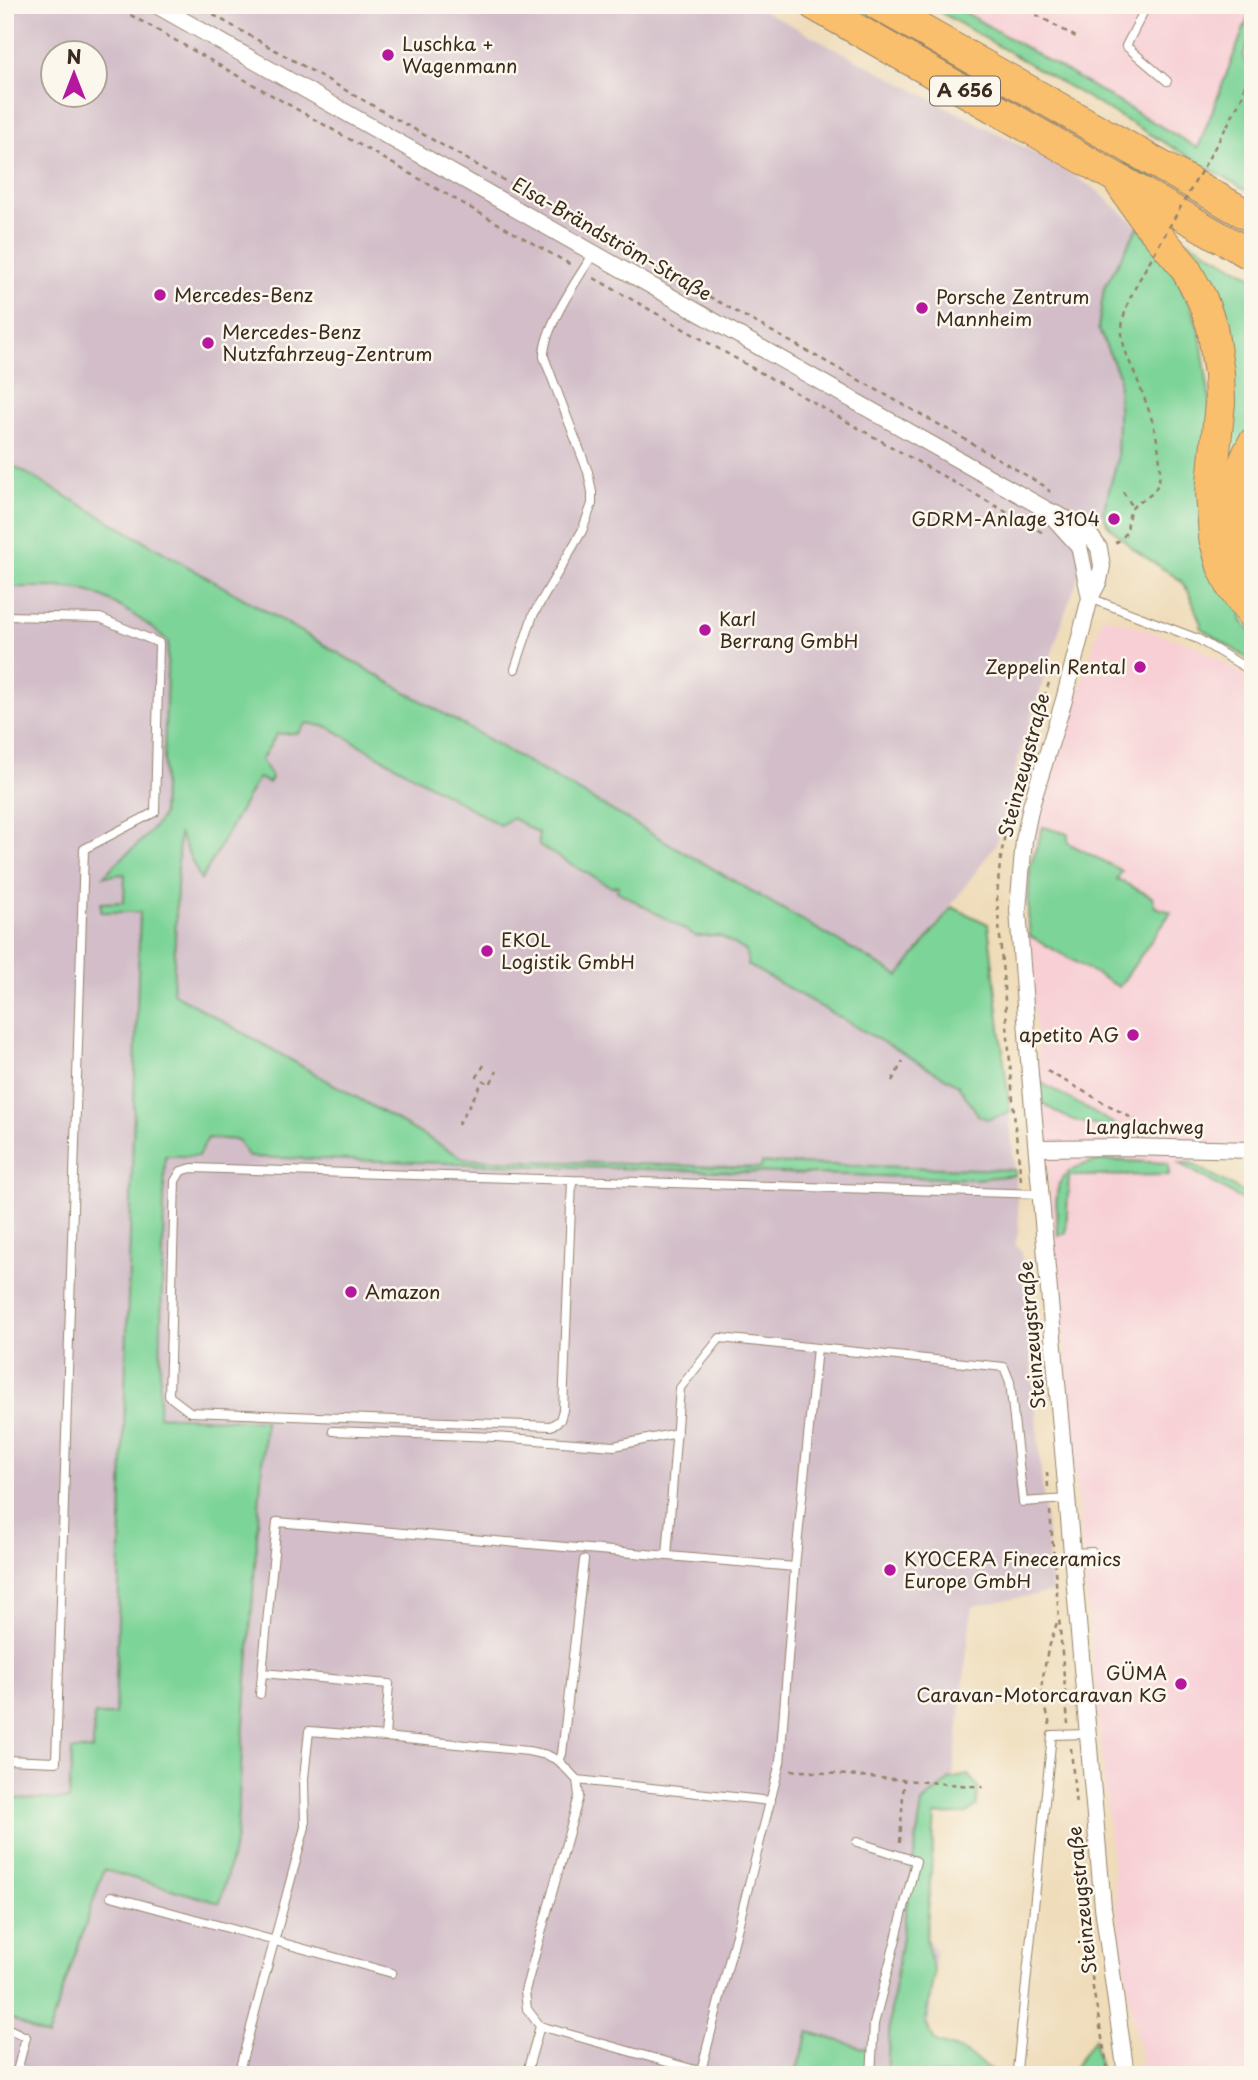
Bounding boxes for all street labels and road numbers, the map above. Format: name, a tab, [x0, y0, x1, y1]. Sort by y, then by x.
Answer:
road number: A 656	[930, 76, 1000, 106]
street label: Elsa-Brändström-Straße	[508, 169, 717, 307]
street label: Steinzeugstraße	[990, 690, 1056, 840]
street label: Langlachweg	[1086, 1112, 1204, 1140]
street label: Steinzeugstraße	[1011, 1260, 1051, 1410]
street label: Steinzeugstraße	[1059, 1825, 1103, 1975]

